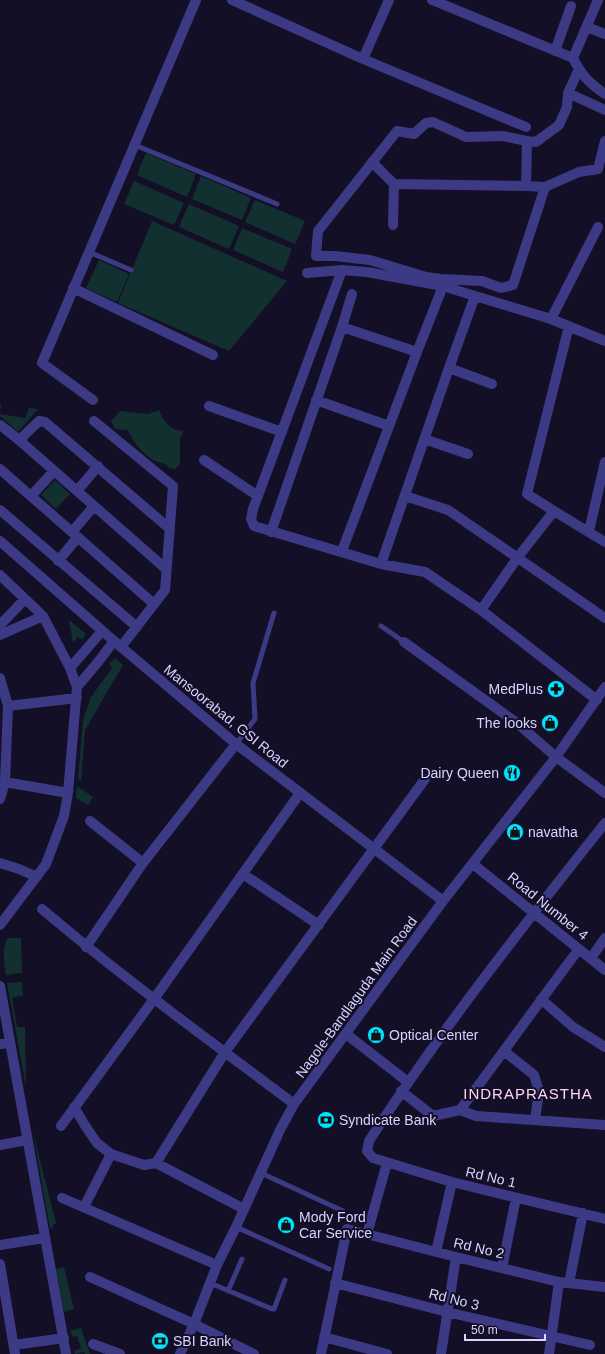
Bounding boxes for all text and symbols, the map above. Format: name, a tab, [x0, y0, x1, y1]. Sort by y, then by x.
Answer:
street label: Mansoorabad, GSI Road	[161, 661, 291, 771]
pharmacy icon: MedPlus	[546, 679, 566, 699]
place label: MedPlus	[489, 681, 543, 697]
shop icon: The looks	[540, 713, 560, 733]
place label: The looks	[476, 715, 537, 731]
restaurant icon: Dairy Queen	[502, 763, 522, 783]
place label: Dairy Queen	[420, 765, 499, 781]
shop icon: navatha	[505, 822, 525, 842]
place label: navatha	[528, 824, 578, 840]
street label: Road Number 4	[505, 869, 592, 943]
street label: Nagole-Bandlaguda Main Road	[292, 913, 420, 1081]
shop icon: Optical Center	[366, 1025, 386, 1045]
place label: Optical Center	[389, 1027, 479, 1043]
district label: INDRAPRASTHA	[463, 1085, 593, 1102]
bank icon: Syndicate Bank	[316, 1110, 336, 1130]
place label: Syndicate Bank	[339, 1112, 437, 1128]
street label: Rd No 1	[464, 1163, 518, 1191]
place label: Mody Ford Car Service	[299, 1209, 372, 1241]
shop icon: Mody Ford Car Service	[276, 1215, 296, 1235]
street label: Rd No 2	[452, 1234, 506, 1262]
street label: Rd No 3	[427, 1285, 481, 1313]
scale bar	[465, 1316, 545, 1342]
text: 50 m	[471, 1323, 498, 1337]
bank icon: SBI Bank	[150, 1331, 170, 1351]
place label: SBI Bank	[173, 1333, 232, 1349]

